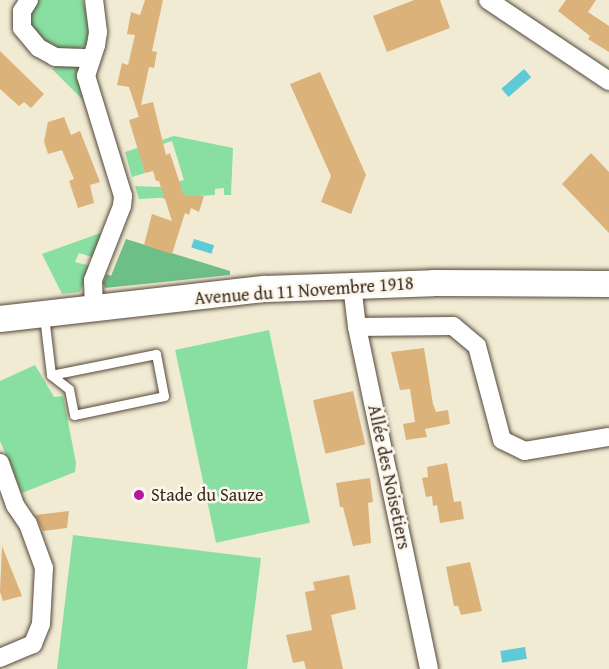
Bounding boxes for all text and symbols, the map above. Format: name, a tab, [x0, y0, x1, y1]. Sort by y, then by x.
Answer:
street label: Avenue du 11 Novembre 1918	[194, 273, 414, 309]
street label: Allée des Noisetiers	[363, 403, 415, 551]
place label: Stade du Sauze	[151, 484, 263, 506]
marker: Stade du Sauze	[132, 488, 146, 502]

